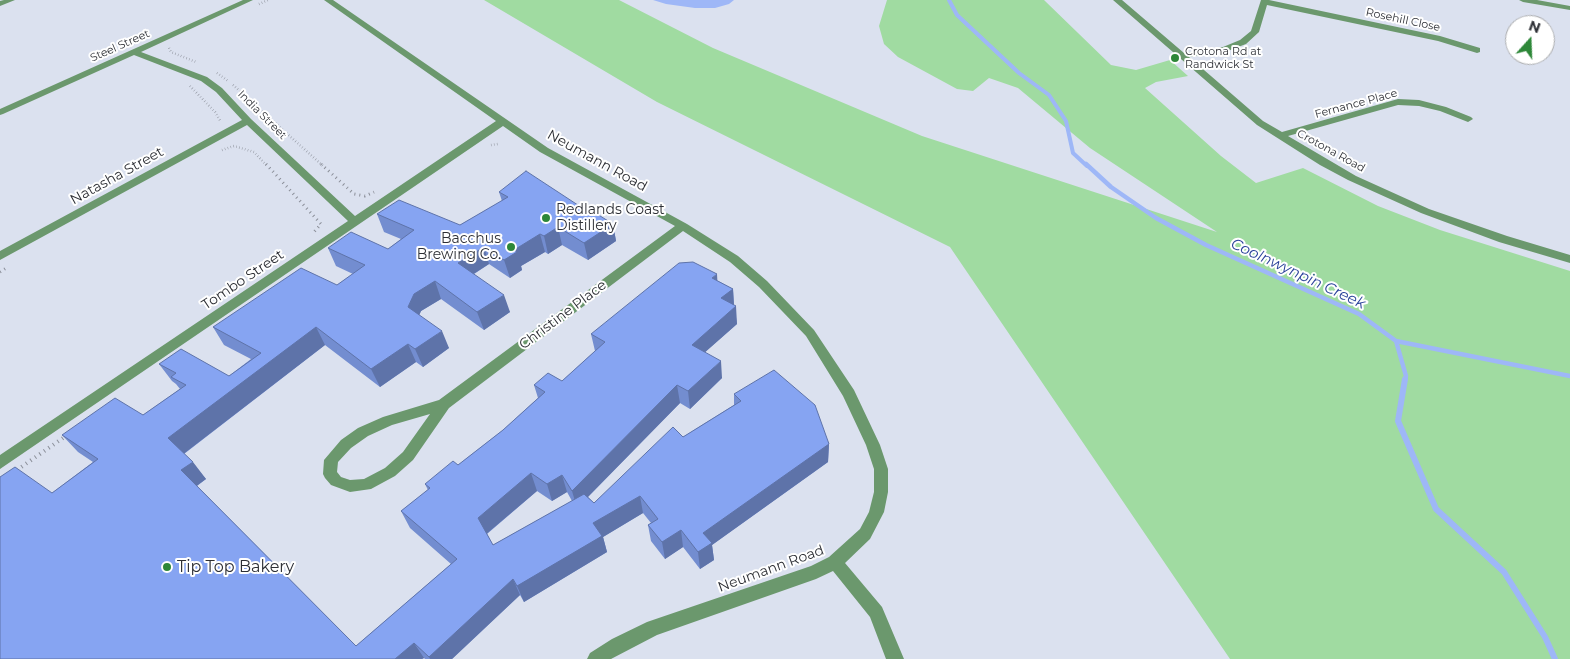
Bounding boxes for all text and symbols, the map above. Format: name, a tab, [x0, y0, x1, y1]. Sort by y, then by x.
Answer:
street label: Rosehill Close	[1365, 6, 1441, 34]
north arrow	[1505, 15, 1555, 65]
text: N	[1526, 16, 1543, 37]
street label: Steel Street	[88, 27, 152, 65]
place label: Crotona Rd at Randwick St	[1185, 45, 1261, 71]
marker: Crotona Rd at Randwick St	[1169, 52, 1181, 64]
street label: Fernance Place	[1313, 87, 1399, 121]
street label: India Street	[235, 88, 289, 142]
street label: Neumann Road	[544, 127, 650, 195]
street label: Crotona Road	[1295, 127, 1367, 175]
street label: Natasha Street	[68, 143, 166, 209]
place label: Redlands Coast Distillery	[556, 202, 665, 234]
marker: Redlands Coast Distillery	[540, 212, 552, 224]
place label: Bacchus Brewing Co.	[417, 231, 501, 264]
water label: Coolnwynpin Creek	[1228, 235, 1368, 313]
marker: Bacchus Brewing Co.	[505, 241, 517, 253]
street label: Tombo Street	[199, 246, 287, 314]
street label: Christine Place	[516, 277, 610, 353]
street label: Neumann Road	[716, 542, 826, 596]
place label: Tip Top Bakery	[177, 557, 294, 577]
marker: Tip Top Bakery	[161, 561, 173, 573]

